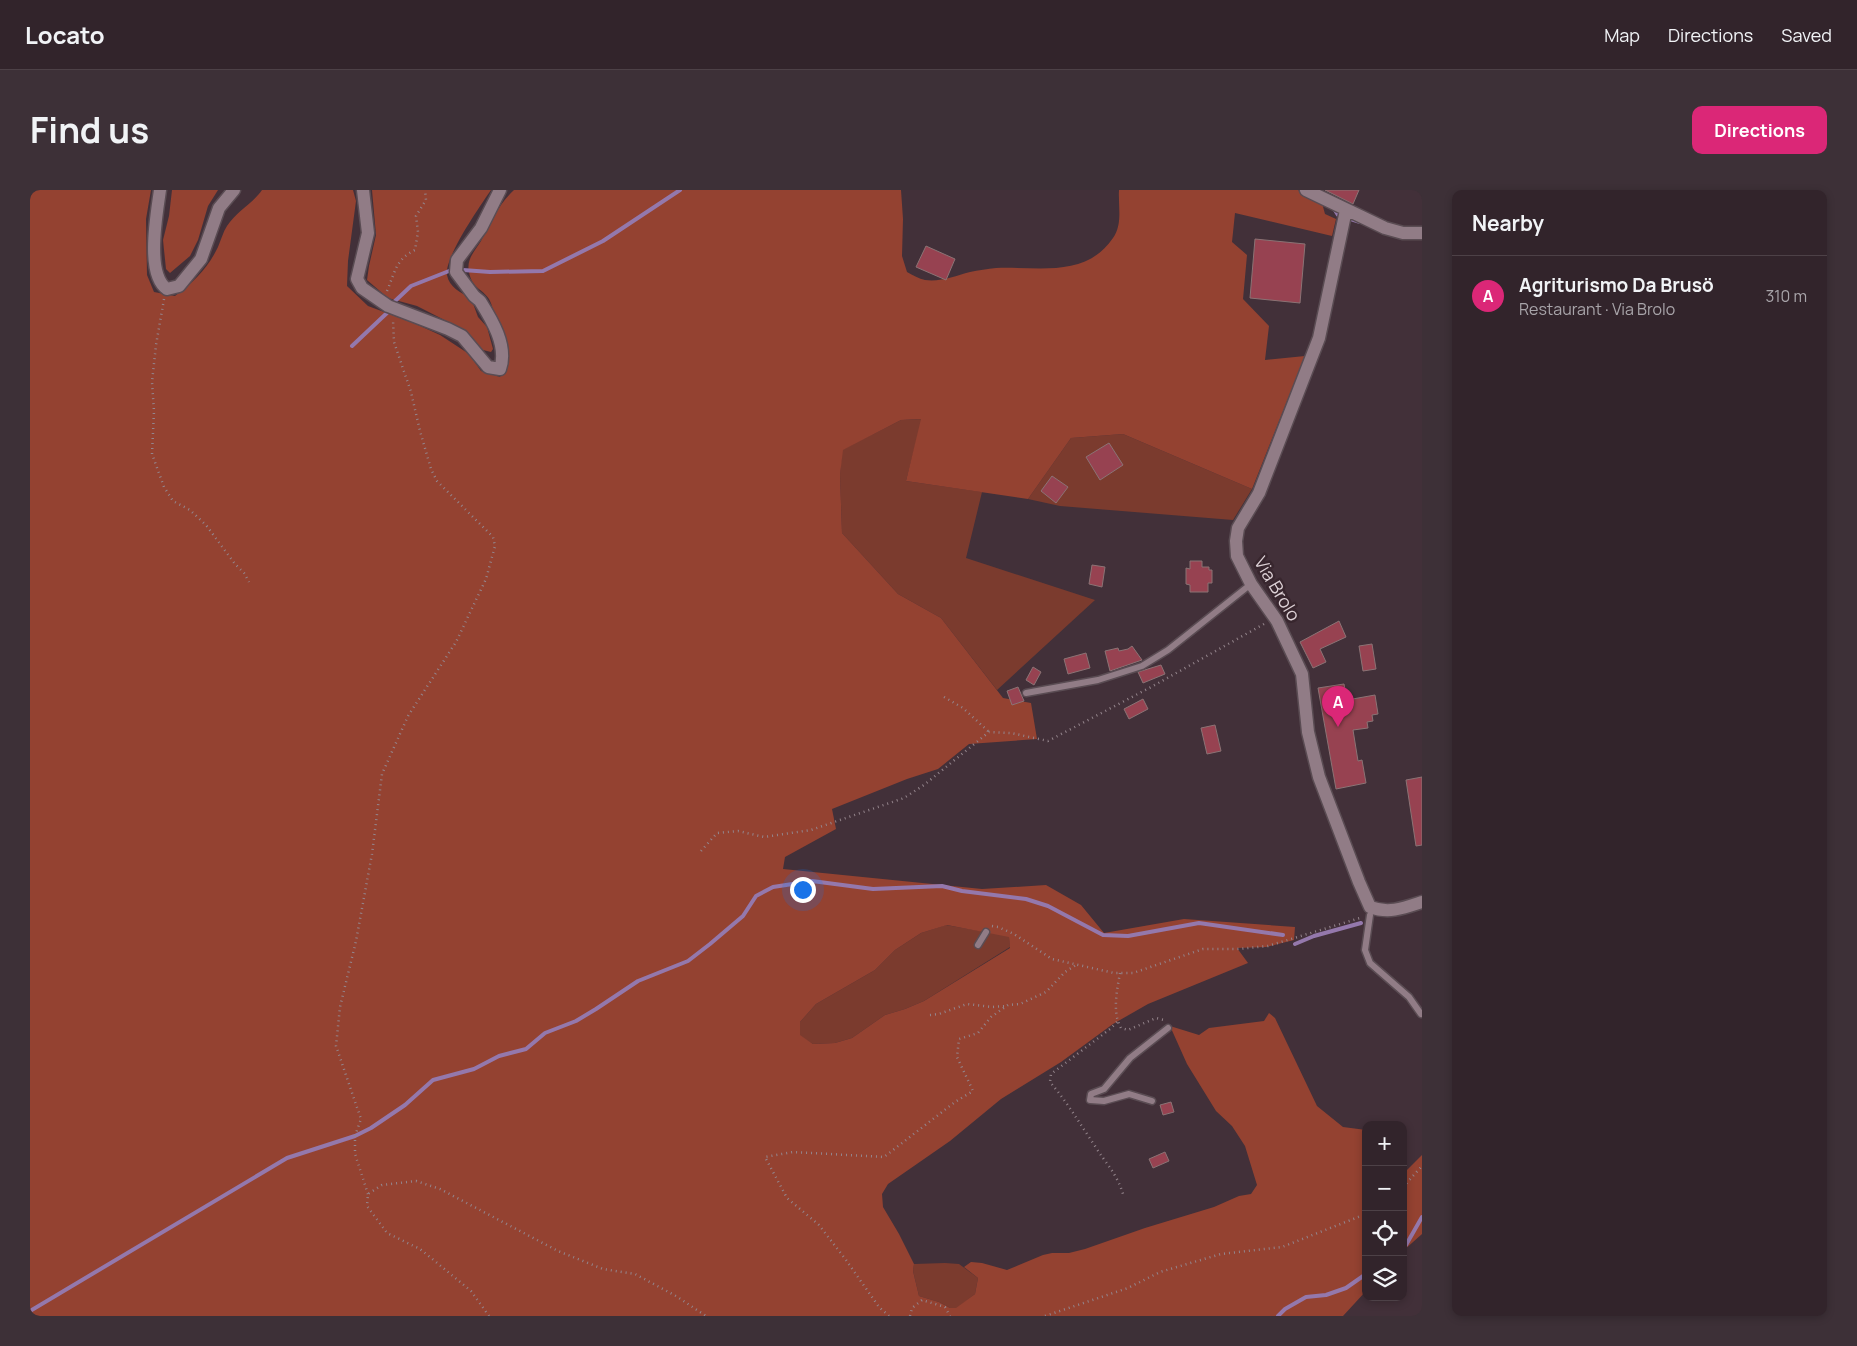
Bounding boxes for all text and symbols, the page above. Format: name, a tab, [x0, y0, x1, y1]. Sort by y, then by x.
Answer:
text: Locato	[25, 18, 105, 51]
text: Map	[1604, 23, 1640, 47]
text: Directions	[1668, 23, 1753, 47]
text: Saved	[1781, 23, 1832, 47]
text: Find us	[30, 106, 149, 154]
button: Directions	[1692, 106, 1827, 154]
text: Nearby	[1472, 209, 1544, 237]
text: Agriturismo Da Brusö	[1519, 272, 1714, 298]
text: A	[1483, 285, 1493, 307]
text: 310 m	[1765, 285, 1807, 307]
text: Restaurant · Via Brolo	[1519, 298, 1675, 320]
street label: Via Brolo	[1249, 552, 1306, 625]
pin: A	[1322, 686, 1354, 727]
your location	[790, 877, 816, 903]
map controls	[1362, 1121, 1407, 1301]
button: +	[1362, 1121, 1407, 1166]
button: −	[1362, 1166, 1407, 1211]
button: locate	[1362, 1211, 1407, 1256]
button: layers	[1362, 1256, 1407, 1301]

